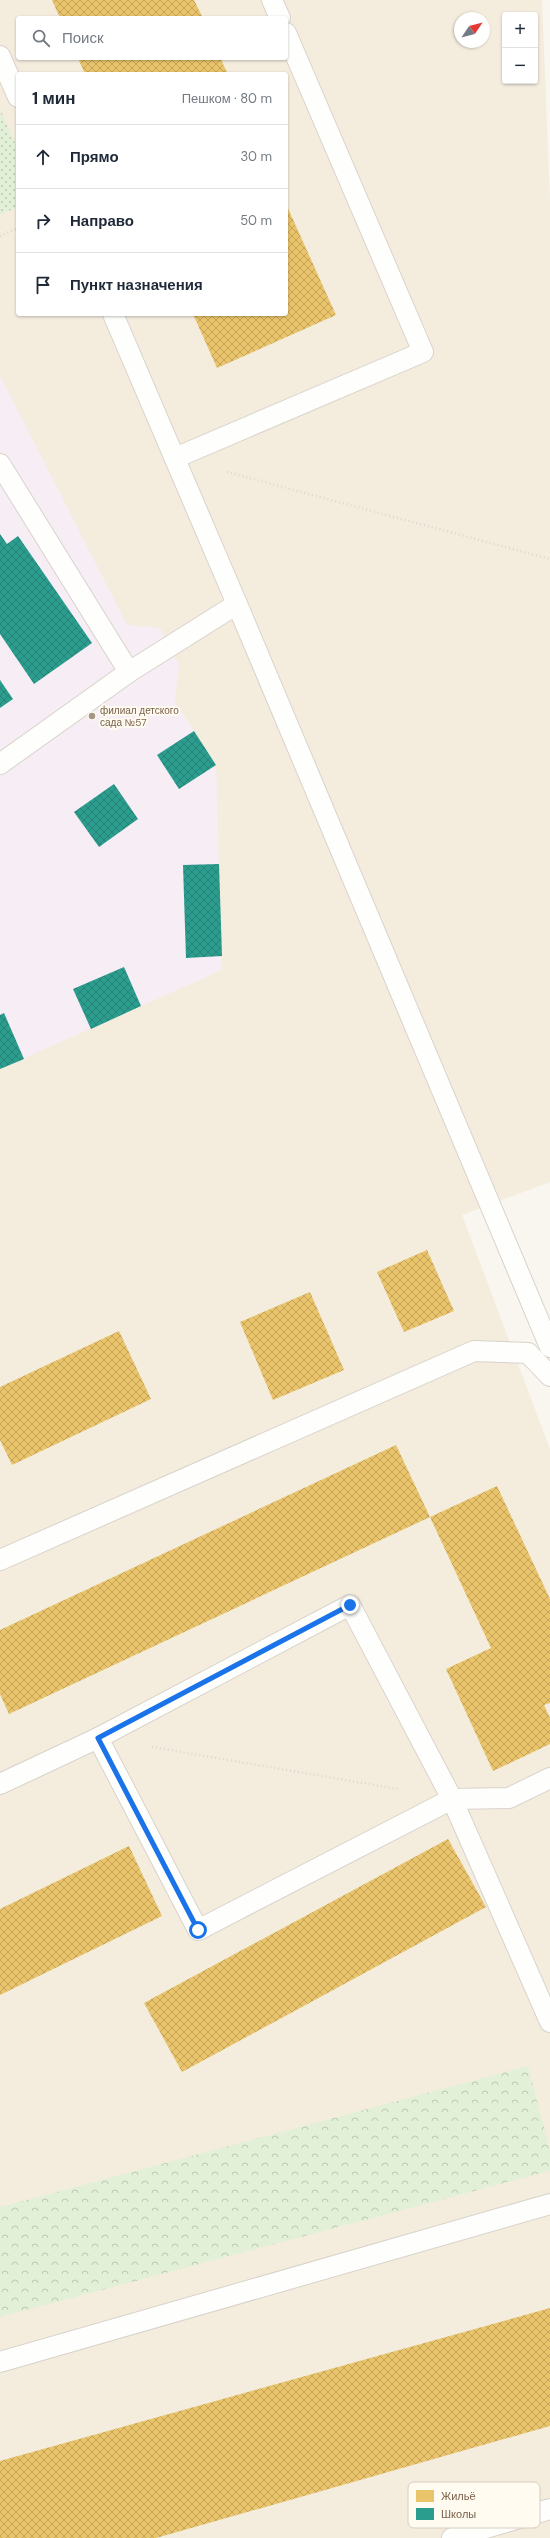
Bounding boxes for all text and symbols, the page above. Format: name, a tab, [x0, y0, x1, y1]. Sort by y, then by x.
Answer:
north arrow	[454, 12, 490, 48]
map controls	[502, 12, 538, 84]
button: +	[502, 12, 538, 48]
search box	[16, 16, 288, 60]
icon: search	[30, 27, 52, 49]
text: Поиск	[62, 28, 104, 48]
button: −	[502, 48, 538, 84]
text: 1 мин	[32, 87, 75, 109]
text: Пешком · 80 m	[182, 90, 272, 107]
icon: ahead	[32, 146, 54, 168]
text: Прямо	[70, 147, 119, 167]
text: 30 m	[240, 148, 272, 165]
icon: right	[32, 210, 54, 232]
text: Направо	[70, 211, 134, 231]
text: 50 m	[240, 212, 272, 229]
icon: arrive	[32, 274, 54, 296]
text: Пункт назначения	[70, 275, 203, 295]
place label: филиал детского сада №57	[100, 704, 179, 729]
marker: филиал детского сада №57	[87, 711, 97, 721]
route end	[341, 1596, 359, 1614]
route start	[189, 1921, 207, 1939]
legend	[408, 2482, 540, 2528]
text: Жильё	[441, 2489, 476, 2503]
text: Школы	[441, 2507, 476, 2521]

